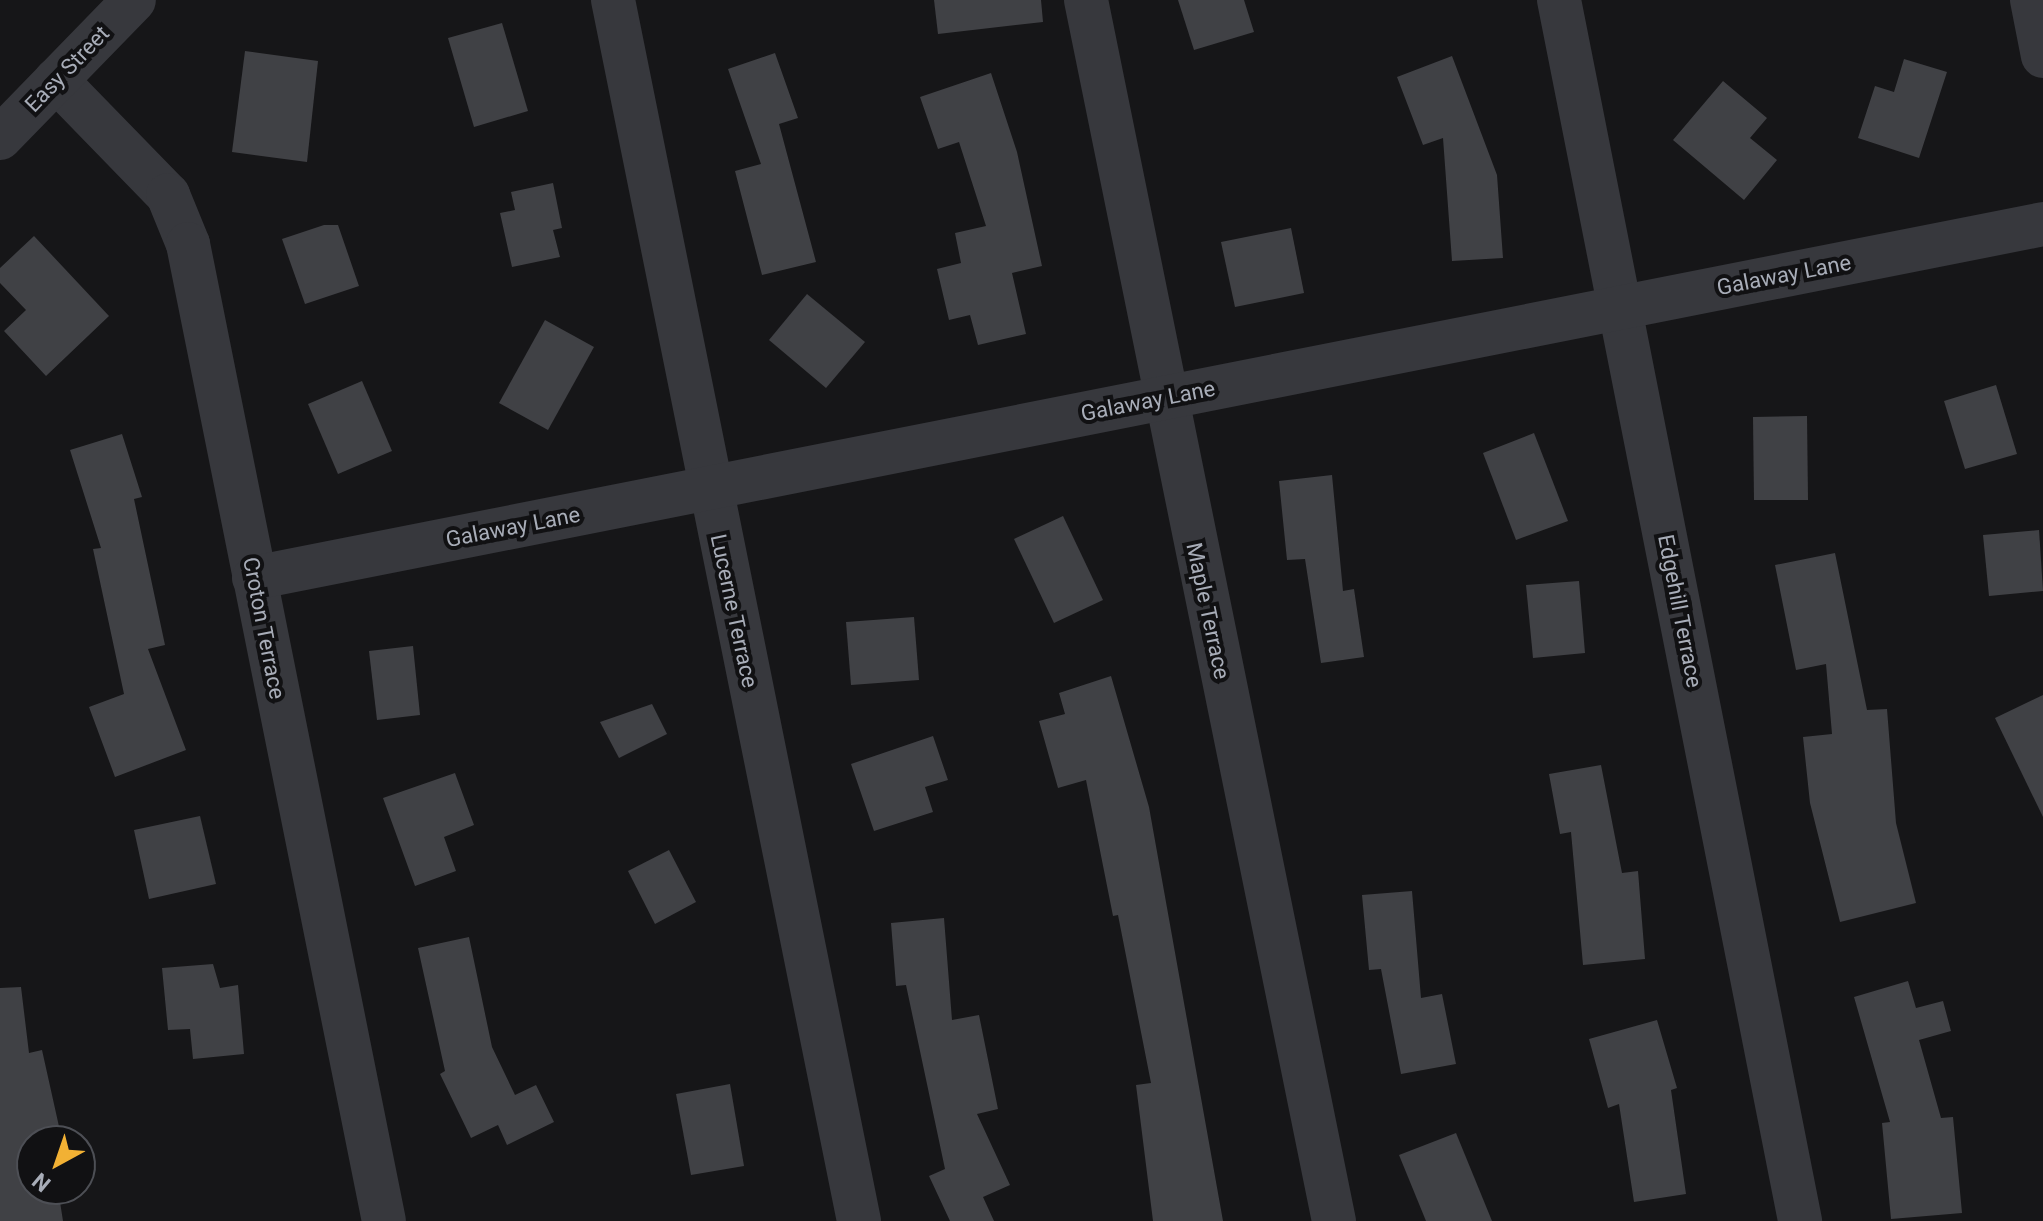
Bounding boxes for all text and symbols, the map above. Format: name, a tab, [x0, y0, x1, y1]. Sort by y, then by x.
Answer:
street label: Easy Street	[19, 20, 115, 118]
street label: Galaway Lane	[1715, 249, 1853, 301]
street label: Galaway Lane	[1079, 375, 1217, 427]
street label: Galaway Lane	[444, 501, 582, 553]
street label: Lucerne Terrace	[705, 532, 763, 690]
street label: Edgehill Terrace	[1652, 532, 1708, 690]
street label: Maple Terrace	[1181, 540, 1235, 682]
street label: Croton Terrace	[237, 555, 291, 701]
north arrow	[16, 1125, 96, 1205]
text: N	[28, 1168, 56, 1197]

